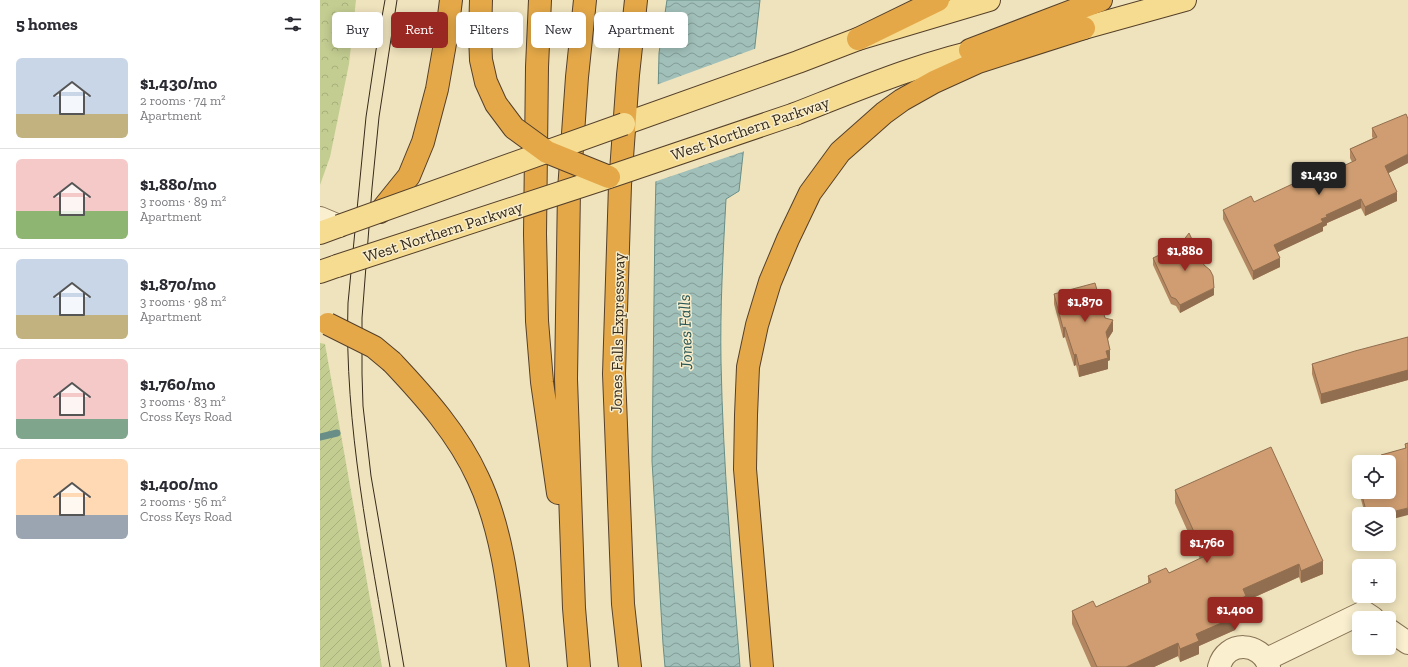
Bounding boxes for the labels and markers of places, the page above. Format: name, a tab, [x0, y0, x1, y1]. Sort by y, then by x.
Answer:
pin: $1,430	[1286, 162, 1352, 196]
pin: $1,880	[1152, 238, 1218, 272]
pin: $1,870	[1052, 289, 1118, 323]
pin: $1,760	[1174, 530, 1240, 564]
pin: $1,400	[1202, 597, 1268, 631]

